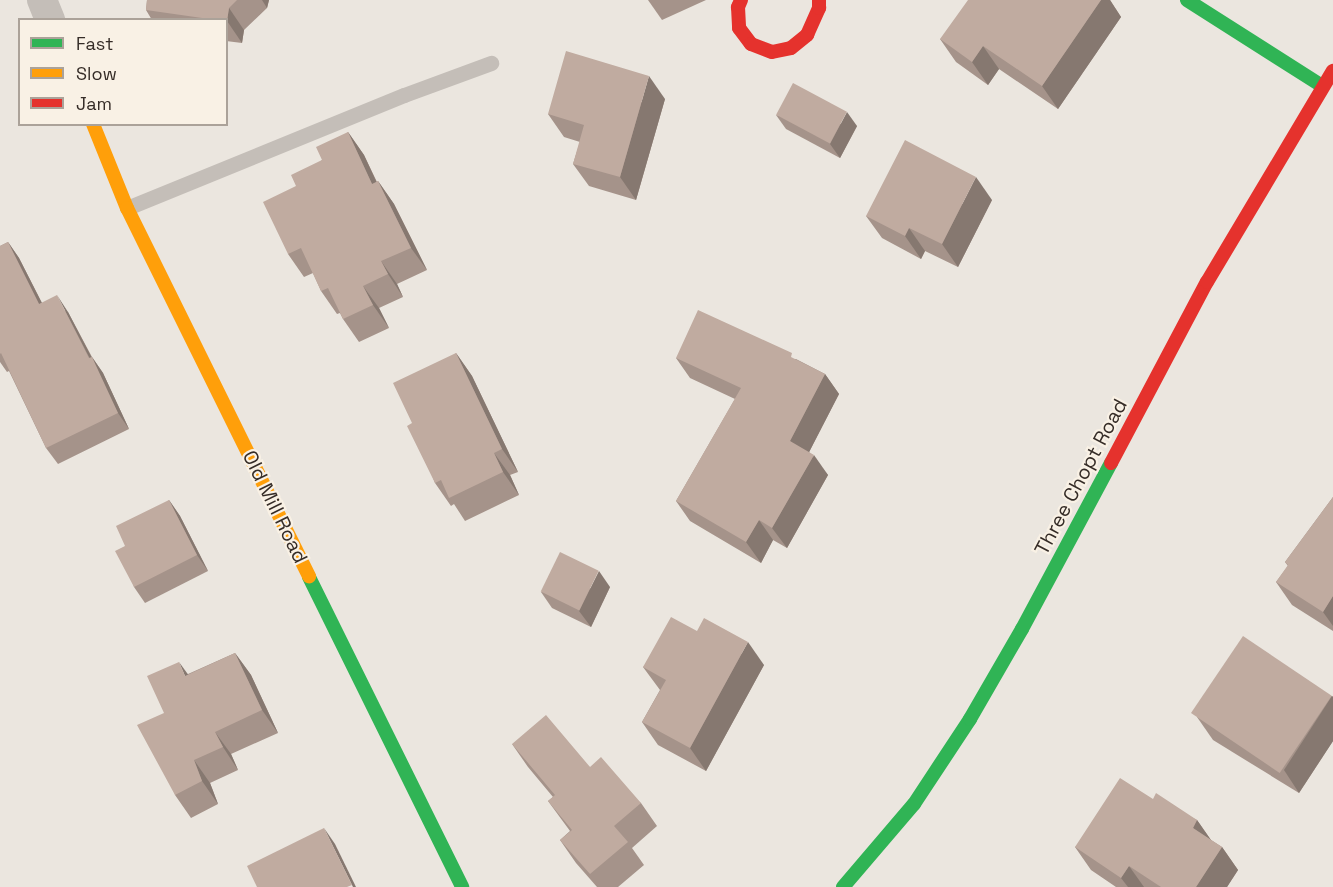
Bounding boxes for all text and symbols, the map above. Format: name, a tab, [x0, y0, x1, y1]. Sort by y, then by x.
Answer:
legend	[18, 18, 228, 126]
text: Fast	[76, 32, 113, 55]
text: Slow	[76, 62, 117, 85]
text: Jam	[76, 92, 112, 115]
street label: Three Chopt Road	[1030, 395, 1132, 559]
street label: Old Mill Road	[237, 447, 313, 567]

